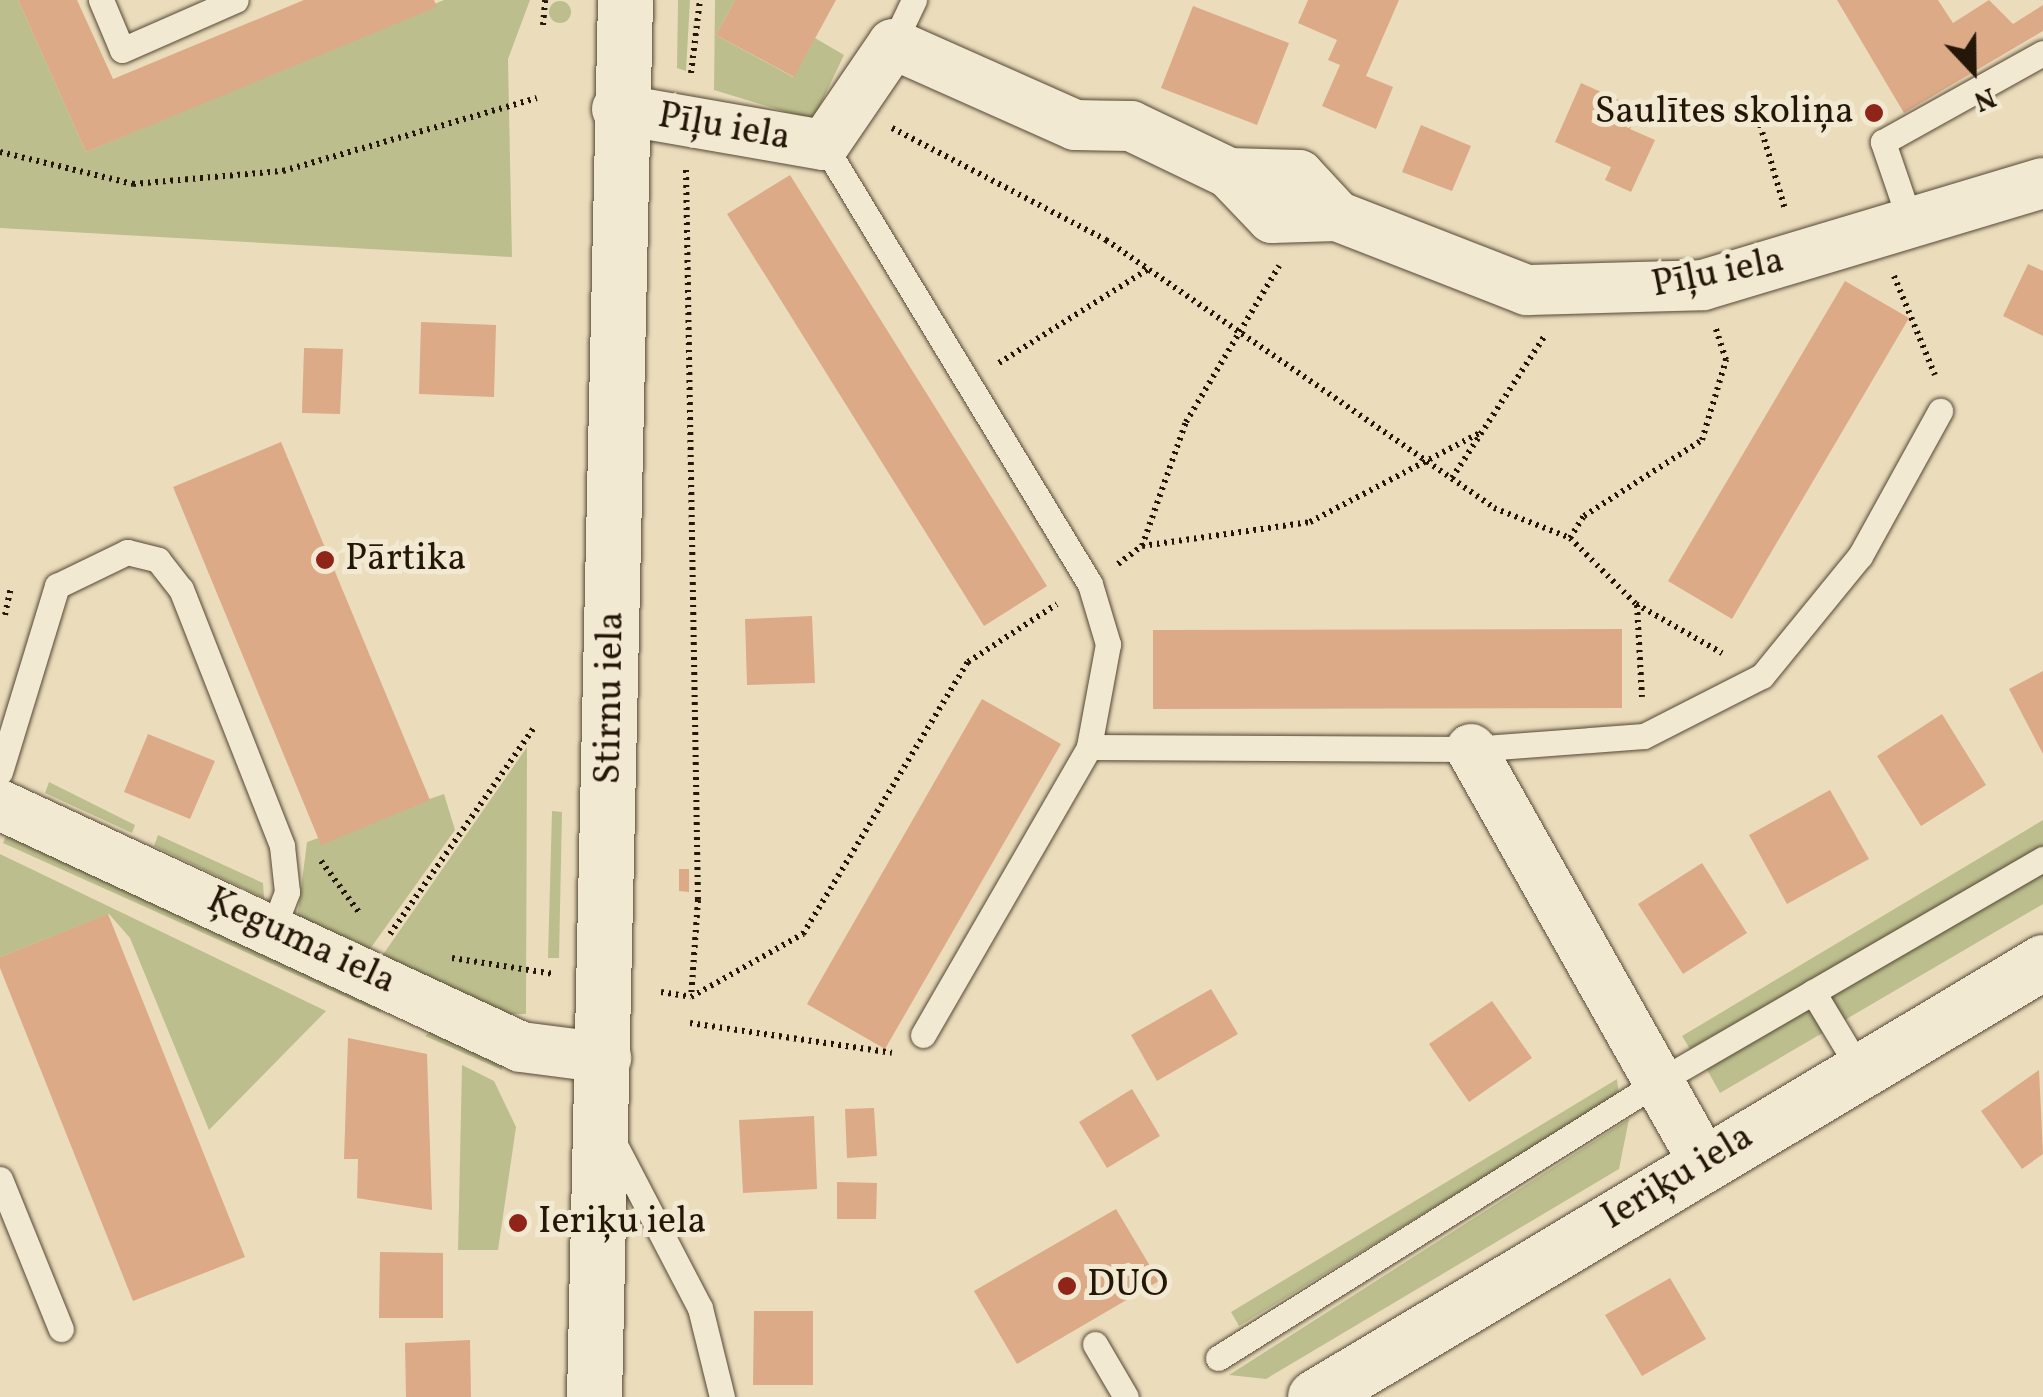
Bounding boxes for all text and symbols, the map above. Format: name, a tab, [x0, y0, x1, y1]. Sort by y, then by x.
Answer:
north arrow	[1923, 20, 2023, 120]
text: N	[1968, 76, 2001, 120]
place label: Saulītes skoliņa	[1594, 90, 1854, 136]
street label: Pīļu iela	[654, 94, 794, 162]
marker: Saulītes skoliņa	[1863, 102, 1885, 124]
street label: Pīļu iela	[1648, 239, 1788, 309]
place label: Pārtika	[345, 537, 466, 583]
marker: Pārtika	[314, 549, 336, 571]
street label: Stirnu iela	[587, 611, 635, 785]
street label: Ķeguma iela	[199, 878, 403, 1006]
street label: Ieriķu iela	[1594, 1115, 1762, 1241]
place label: Ieriķu iela	[538, 1200, 706, 1246]
marker: Ieriķu iela	[507, 1212, 529, 1234]
place label: DUO	[1087, 1263, 1168, 1309]
marker: DUO	[1056, 1275, 1078, 1297]

